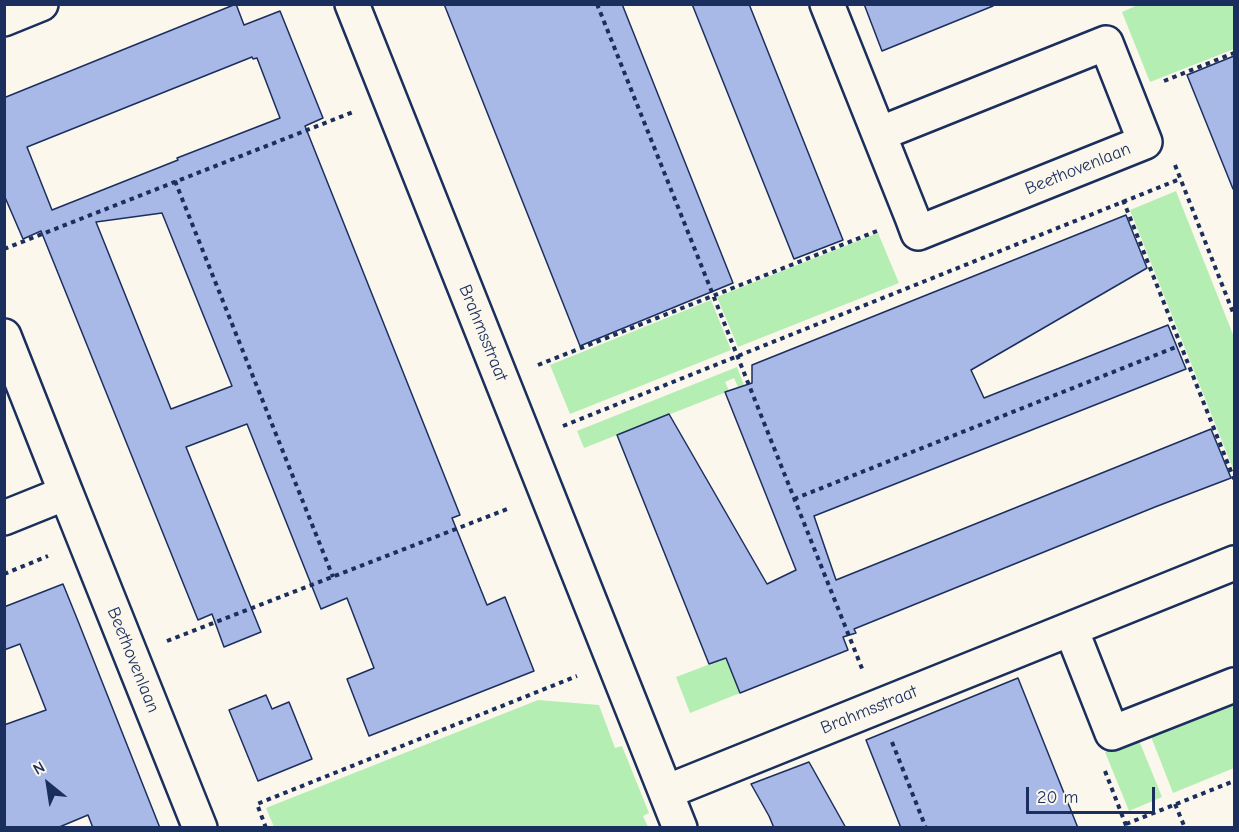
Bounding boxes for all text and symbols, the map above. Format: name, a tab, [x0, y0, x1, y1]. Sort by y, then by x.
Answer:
street label: Beethovenlaan	[1022, 138, 1134, 200]
street label: Brahmsstraat	[454, 281, 512, 385]
street label: Beethovenlaan	[102, 604, 164, 716]
street label: Brahmsstraat	[817, 681, 921, 739]
north arrow	[18, 754, 78, 814]
text: N	[30, 758, 48, 779]
scale bar	[1029, 775, 1158, 813]
text: 20 m	[1037, 787, 1078, 808]

